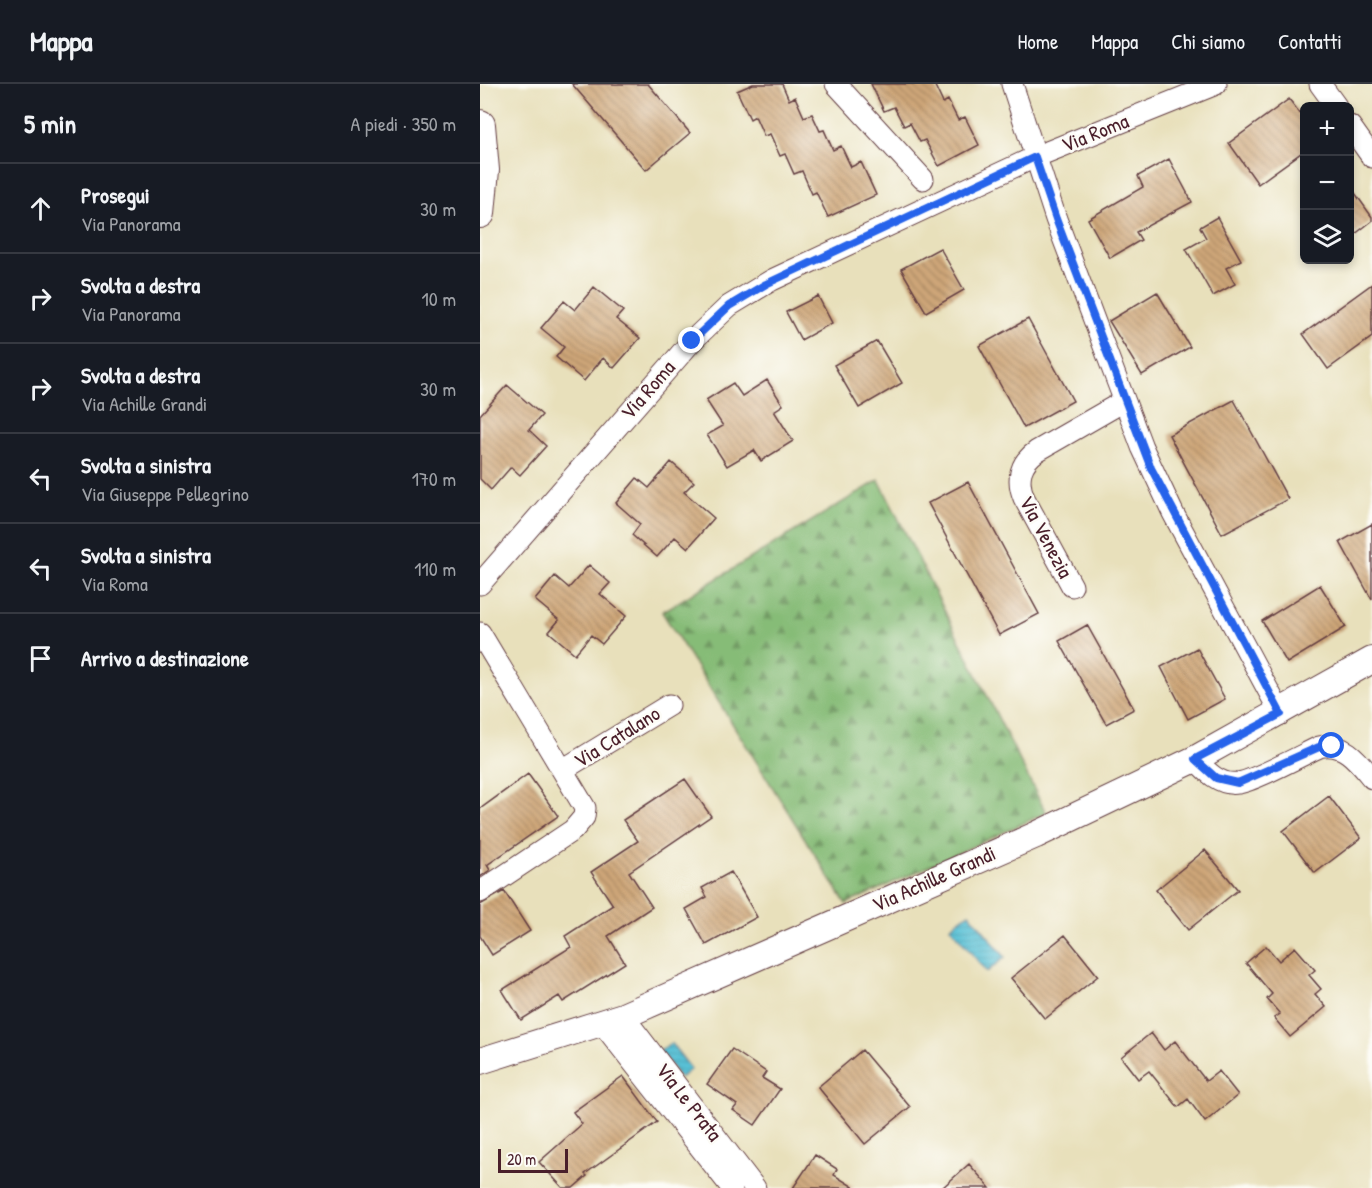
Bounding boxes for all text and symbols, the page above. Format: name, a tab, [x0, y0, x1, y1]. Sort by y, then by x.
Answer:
text: Mappa	[30, 22, 93, 60]
text: Home	[1017, 27, 1058, 56]
text: Mappa	[1091, 27, 1138, 56]
text: Chi siamo	[1171, 27, 1245, 56]
text: Contatti	[1278, 27, 1342, 56]
map controls	[1300, 102, 1354, 264]
button: +	[1300, 102, 1354, 156]
text: 5 min	[24, 106, 76, 141]
street label: Via Roma	[1057, 106, 1133, 159]
text: A piedi · 350 m	[351, 110, 456, 137]
button: −	[1300, 156, 1354, 210]
text: Prosegui	[81, 180, 150, 210]
icon: ahead	[24, 192, 57, 225]
text: 30 m	[420, 195, 456, 222]
text: Via Panorama	[81, 210, 181, 237]
button: layers	[1300, 210, 1354, 264]
text: Svolta a destra	[81, 270, 200, 300]
icon: right	[24, 282, 57, 315]
text: 10 m	[422, 285, 456, 312]
text: Via Panorama	[81, 300, 181, 327]
route end	[678, 327, 704, 353]
street label: Via Roma	[614, 354, 682, 426]
text: Svolta a destra	[81, 360, 200, 390]
icon: right	[24, 372, 57, 405]
text: 30 m	[420, 375, 456, 402]
text: Via Achille Grandi	[81, 390, 207, 417]
text: Svolta a sinistra	[81, 450, 211, 480]
icon: left	[24, 462, 57, 495]
text: 170 m	[412, 465, 456, 492]
text: Via Giuseppe Pellegrino	[81, 480, 249, 507]
street label: Via Venezia	[1013, 490, 1080, 583]
text: Svolta a sinistra	[81, 540, 211, 570]
icon: left	[24, 552, 57, 585]
text: 110 m	[414, 555, 456, 582]
text: Via Roma	[81, 570, 148, 597]
icon: arrive	[24, 642, 57, 675]
text: Arrivo a destinazione	[81, 643, 249, 673]
street label: Via Catalano	[568, 699, 665, 774]
route start	[1318, 732, 1344, 758]
street label: Via Achille Grandi	[867, 838, 1000, 919]
street label: Via Le Prata	[650, 1056, 729, 1147]
scale bar	[498, 1146, 568, 1174]
text: 20 m	[507, 1148, 536, 1170]

